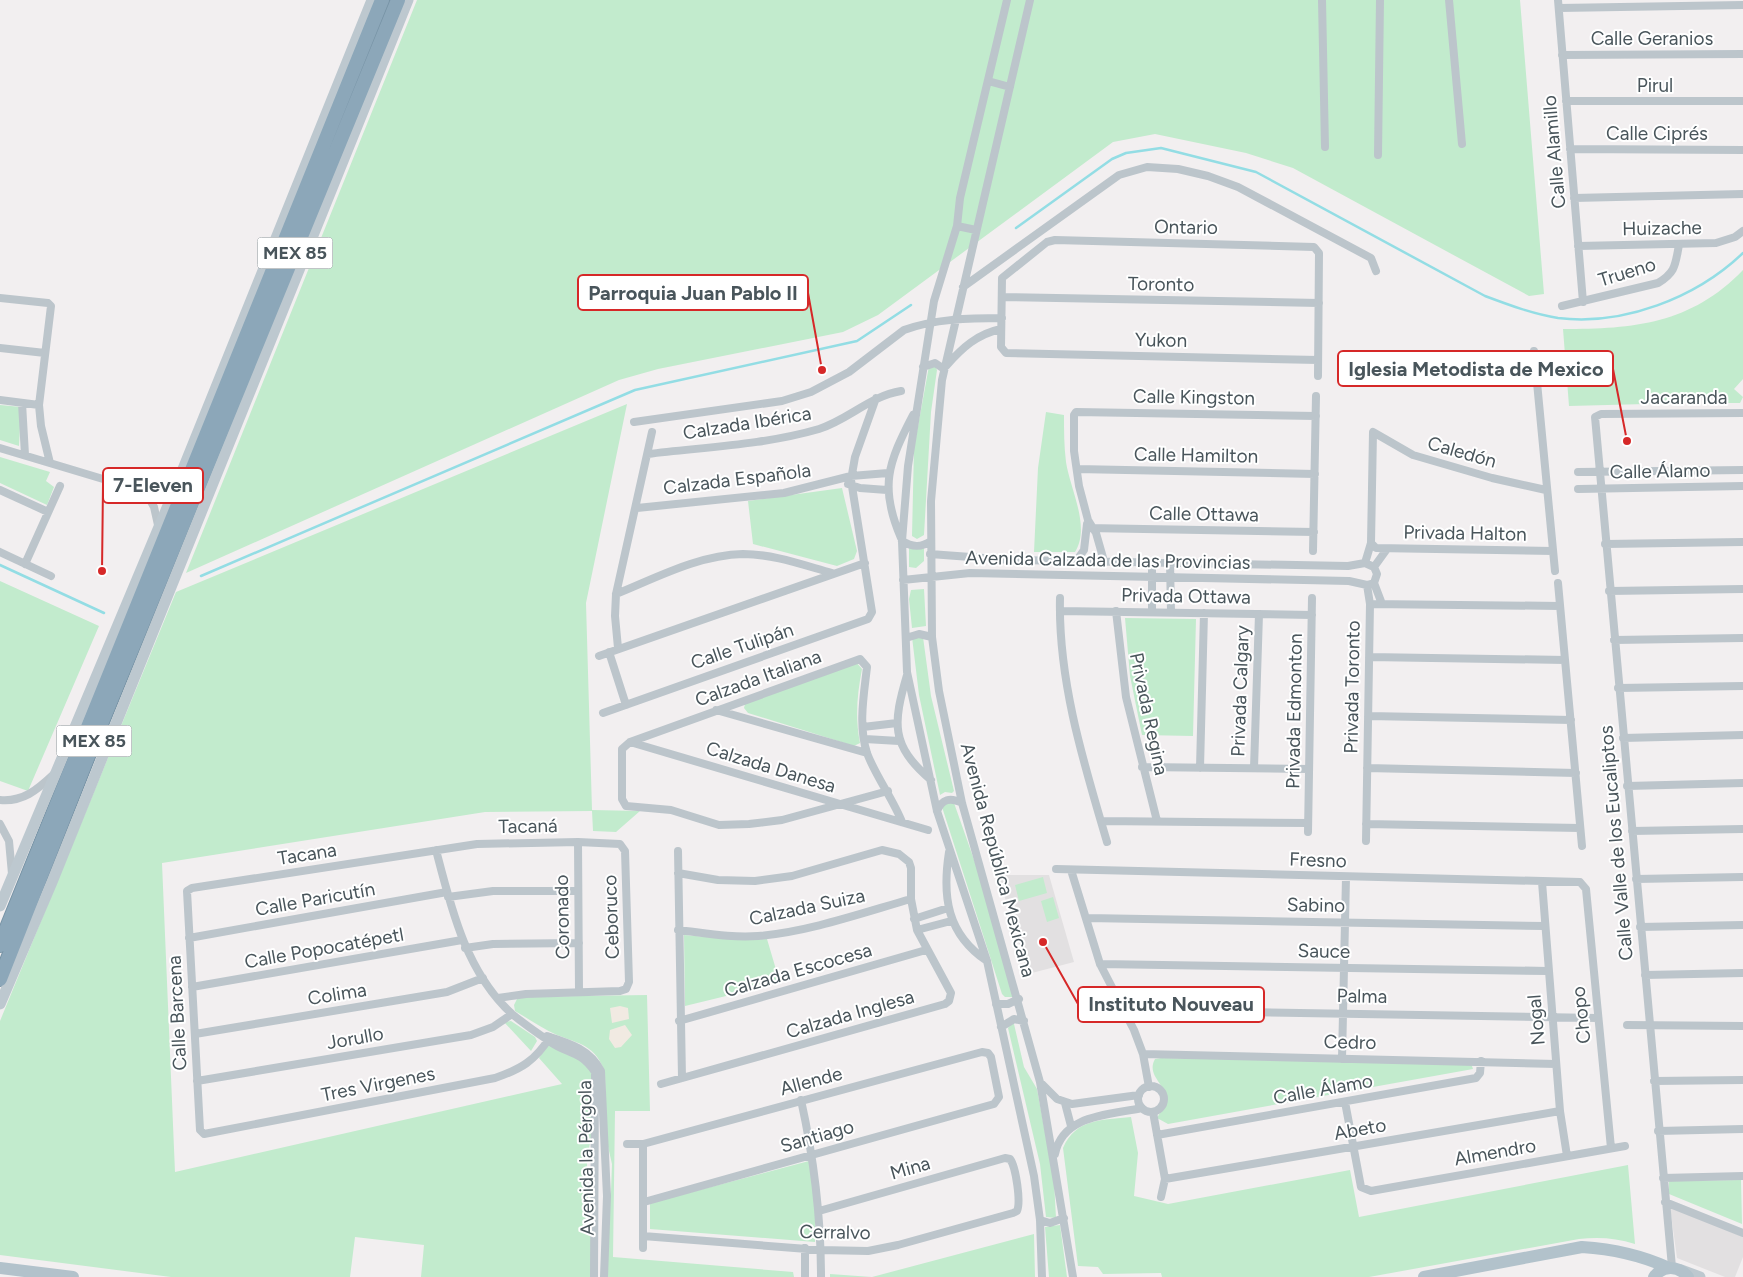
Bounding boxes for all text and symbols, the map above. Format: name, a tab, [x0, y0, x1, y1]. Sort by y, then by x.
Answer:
street label: Calle Geranios	[1591, 27, 1713, 50]
street label: Pirul	[1637, 74, 1673, 97]
street label: Calle Alamillo	[1538, 94, 1570, 210]
street label: Calle Ciprés	[1606, 122, 1708, 145]
street label: Ontario	[1154, 215, 1218, 239]
street label: Huizache	[1622, 216, 1702, 240]
road number: MEX 85	[258, 238, 332, 268]
street label: Trueno	[1596, 252, 1658, 292]
street label: Toronto	[1128, 272, 1194, 296]
callout: Parroquia Juan Pablo II	[578, 275, 808, 310]
text: Parroquia Juan Pablo II	[588, 281, 798, 305]
street label: Yukon	[1135, 328, 1187, 352]
callout: Iglesia Metodista de Mexico	[1338, 351, 1613, 386]
text: Iglesia Metodista de Mexico	[1348, 357, 1604, 381]
street label: Calle Kingston	[1133, 384, 1255, 410]
street label: Jacaranda	[1641, 386, 1727, 409]
street label: Calzada Ibérica	[681, 402, 813, 444]
street label: Caledón	[1425, 431, 1499, 473]
street label: Calle Hamilton	[1134, 442, 1258, 468]
street label: Calzada Española	[662, 459, 812, 499]
street label: Calle Álamo	[1609, 459, 1711, 483]
callout: 7-Eleven	[103, 468, 203, 503]
text: 7-Eleven	[113, 473, 193, 497]
street label: Calle Ottawa	[1149, 502, 1259, 526]
street label: Privada Halton	[1403, 520, 1527, 546]
street label: Avenida Calzada de las Provincias	[965, 546, 1251, 574]
street label: Privada Ottawa	[1121, 583, 1251, 609]
street label: Calle Tulipán	[688, 618, 796, 674]
street label: Privada Toronto	[1339, 620, 1365, 754]
street label: Privada Calgary	[1226, 625, 1254, 757]
street label: Privada Edmonton	[1281, 633, 1307, 789]
street label: Calzada Italiana	[692, 645, 824, 711]
street label: Privada Regina	[1125, 651, 1173, 777]
street label: Calle Valle de los Eucaliptos	[1594, 724, 1638, 962]
road number: MEX 85	[56, 726, 132, 756]
street label: Calzada Danesa	[703, 736, 839, 798]
street label: Avenida República Mexicana	[956, 740, 1040, 980]
street label: Tacaná	[498, 814, 558, 838]
street label: Tacana	[276, 838, 338, 870]
street label: Fresno	[1289, 848, 1347, 872]
street label: Ceboruco	[598, 874, 624, 960]
street label: Coronado	[550, 875, 574, 959]
street label: Calle Paricutín	[253, 877, 377, 921]
street label: Calzada Suiza	[747, 884, 867, 930]
street label: Sabino	[1287, 893, 1345, 917]
street label: Calle Popocatépetl	[243, 923, 405, 973]
street label: Calzada Escocesa	[721, 938, 875, 1002]
street label: Sauce	[1297, 939, 1351, 963]
street label: Calle Barcena	[162, 955, 192, 1071]
street label: Colima	[306, 978, 368, 1010]
street label: Palma	[1337, 984, 1387, 1008]
street label: Calzada Inglesa	[783, 985, 917, 1043]
street label: Chopo	[1567, 985, 1595, 1045]
callout: Instituto Nouveau	[1078, 987, 1264, 1022]
text: Instituto Nouveau	[1088, 992, 1254, 1016]
street label: Nogal	[1522, 994, 1550, 1046]
street label: Jorullo	[325, 1022, 385, 1054]
street label: Cedro	[1323, 1030, 1377, 1054]
street label: Tres Virgenes	[319, 1062, 437, 1106]
street label: Allende	[777, 1062, 845, 1100]
street label: Calle Álamo	[1271, 1069, 1375, 1109]
street label: Avenida la Pérgola	[573, 1080, 599, 1236]
street label: Abeto	[1332, 1113, 1388, 1145]
street label: Santiago	[778, 1115, 856, 1157]
street label: Almendro	[1452, 1133, 1538, 1171]
street label: Mina	[887, 1151, 933, 1185]
street label: Cerralvo	[799, 1220, 871, 1244]

